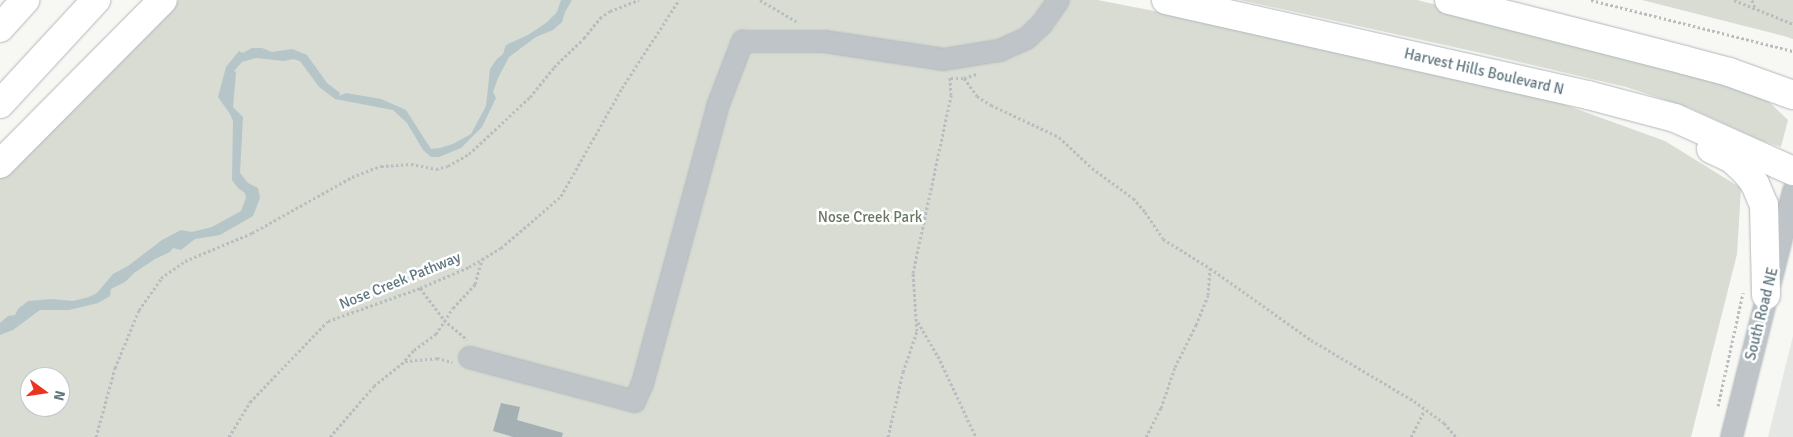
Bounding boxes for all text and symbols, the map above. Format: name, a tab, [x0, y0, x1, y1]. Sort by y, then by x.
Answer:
street label: Harvest Hills Boulevard N	[1402, 45, 1566, 99]
park label: Nose Creek Park	[818, 209, 922, 227]
street label: Nose Creek Pathway	[337, 248, 463, 314]
street label: South Road NE	[1742, 266, 1782, 362]
north arrow	[20, 367, 70, 417]
text: N	[50, 389, 68, 402]

